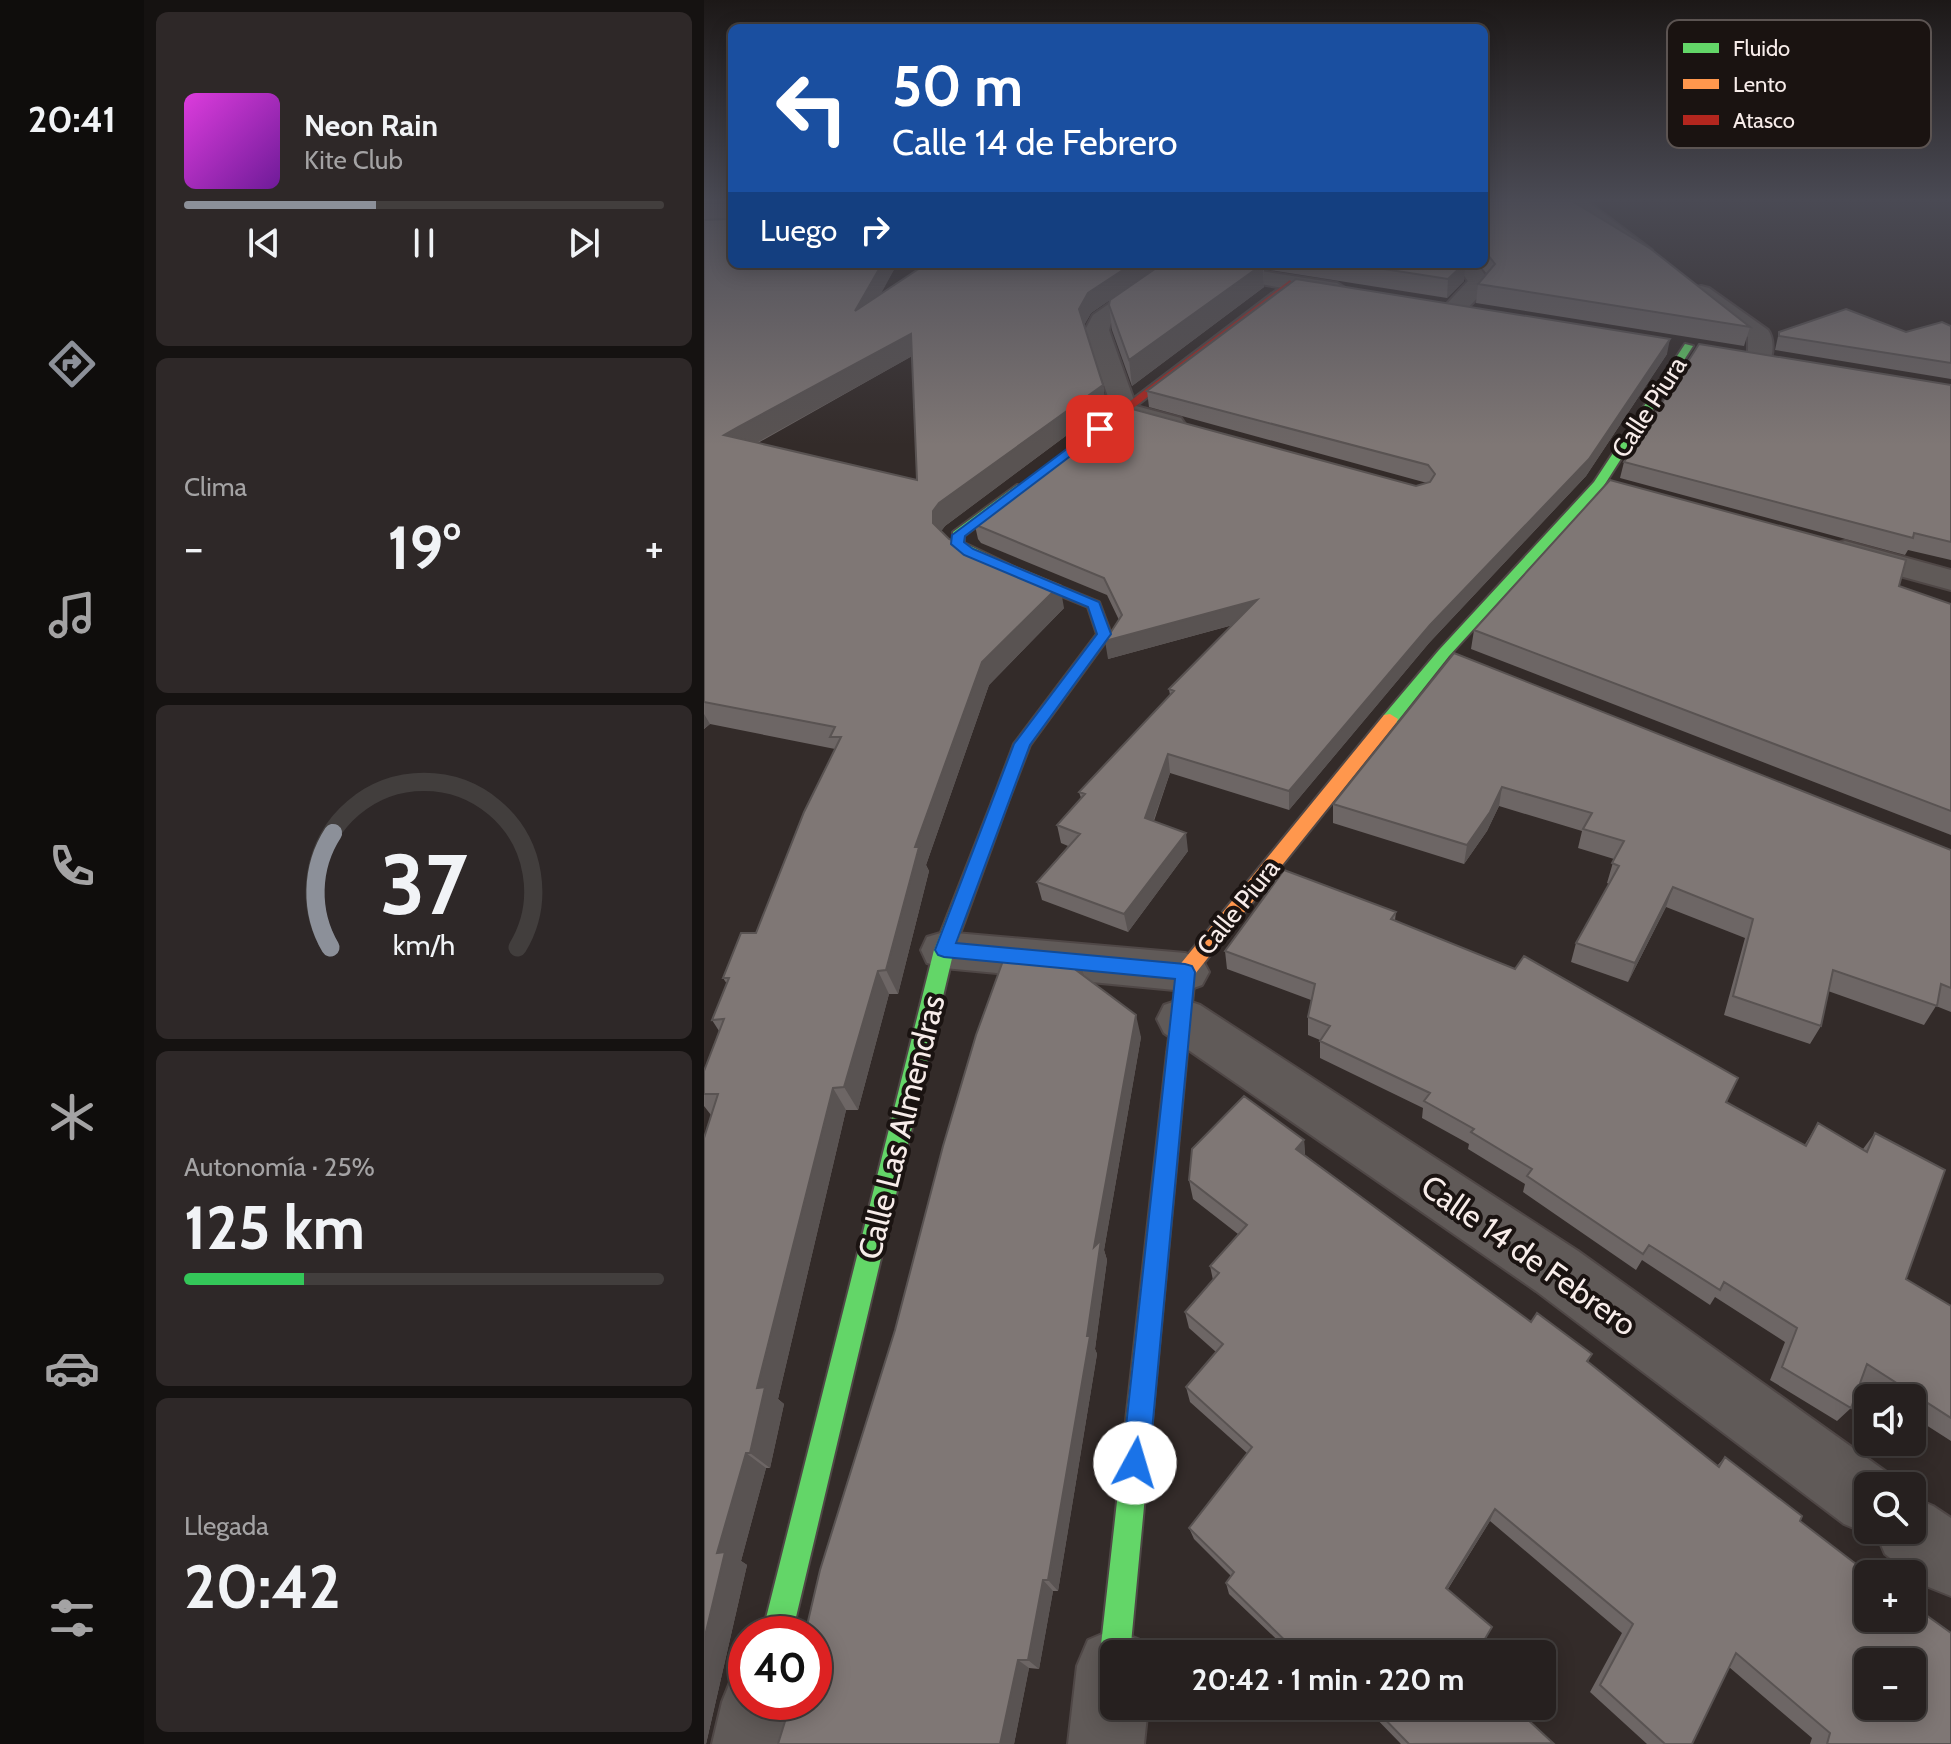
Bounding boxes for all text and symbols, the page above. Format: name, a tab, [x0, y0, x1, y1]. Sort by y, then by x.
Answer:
legend	[1667, 20, 1931, 148]
text: Fluido	[1733, 35, 1790, 62]
text: 50 m	[892, 52, 1023, 120]
icon: left	[760, 56, 864, 160]
text: Lento	[1733, 71, 1787, 98]
text: 20:41	[28, 97, 116, 141]
text: Neon Rain	[304, 107, 438, 144]
text: Atasco	[1733, 107, 1795, 134]
text: Calle 14 de Febrero	[892, 120, 1178, 164]
text: Kite Club	[304, 144, 403, 176]
icon: right	[853, 208, 897, 252]
text: Luego	[760, 212, 837, 249]
icon: previous	[242, 221, 286, 265]
icon: pause	[402, 221, 446, 265]
icon: next	[562, 221, 606, 265]
icon: directions	[44, 336, 100, 392]
street label: Calle Piura	[1604, 350, 1694, 464]
pin	[1066, 395, 1134, 463]
icon: arrive	[1078, 407, 1122, 451]
text: Clima	[184, 471, 247, 503]
text: 19°	[387, 511, 461, 584]
text: −	[184, 521, 203, 574]
text: +	[645, 521, 664, 574]
icon: music	[44, 587, 100, 643]
text: 37	[380, 834, 468, 935]
icon: phone	[44, 838, 100, 894]
street label: Calle Piura	[1190, 852, 1287, 961]
text: km/h	[393, 927, 455, 962]
street label: Calle Las Almendras	[849, 991, 953, 1263]
icon: climate	[44, 1089, 100, 1145]
text: Autonomía · 25%	[184, 1151, 375, 1183]
street label: Calle 14 de Febrero	[1414, 1166, 1644, 1344]
text: 125 km	[184, 1191, 365, 1264]
icon: car	[44, 1340, 100, 1396]
map controls	[1854, 1384, 1926, 1720]
button: sound	[1854, 1384, 1926, 1456]
position arrow	[1093, 1421, 1177, 1505]
button: search	[1854, 1472, 1926, 1544]
text: Llegada	[184, 1510, 269, 1542]
text: 20:42	[184, 1550, 340, 1623]
button: +	[1854, 1560, 1926, 1632]
icon: filters	[44, 1590, 100, 1646]
speed limit sign: 40	[728, 1616, 832, 1720]
button: −	[1854, 1648, 1926, 1720]
text: 20:42 · 1 min · 220 m	[1192, 1661, 1464, 1698]

